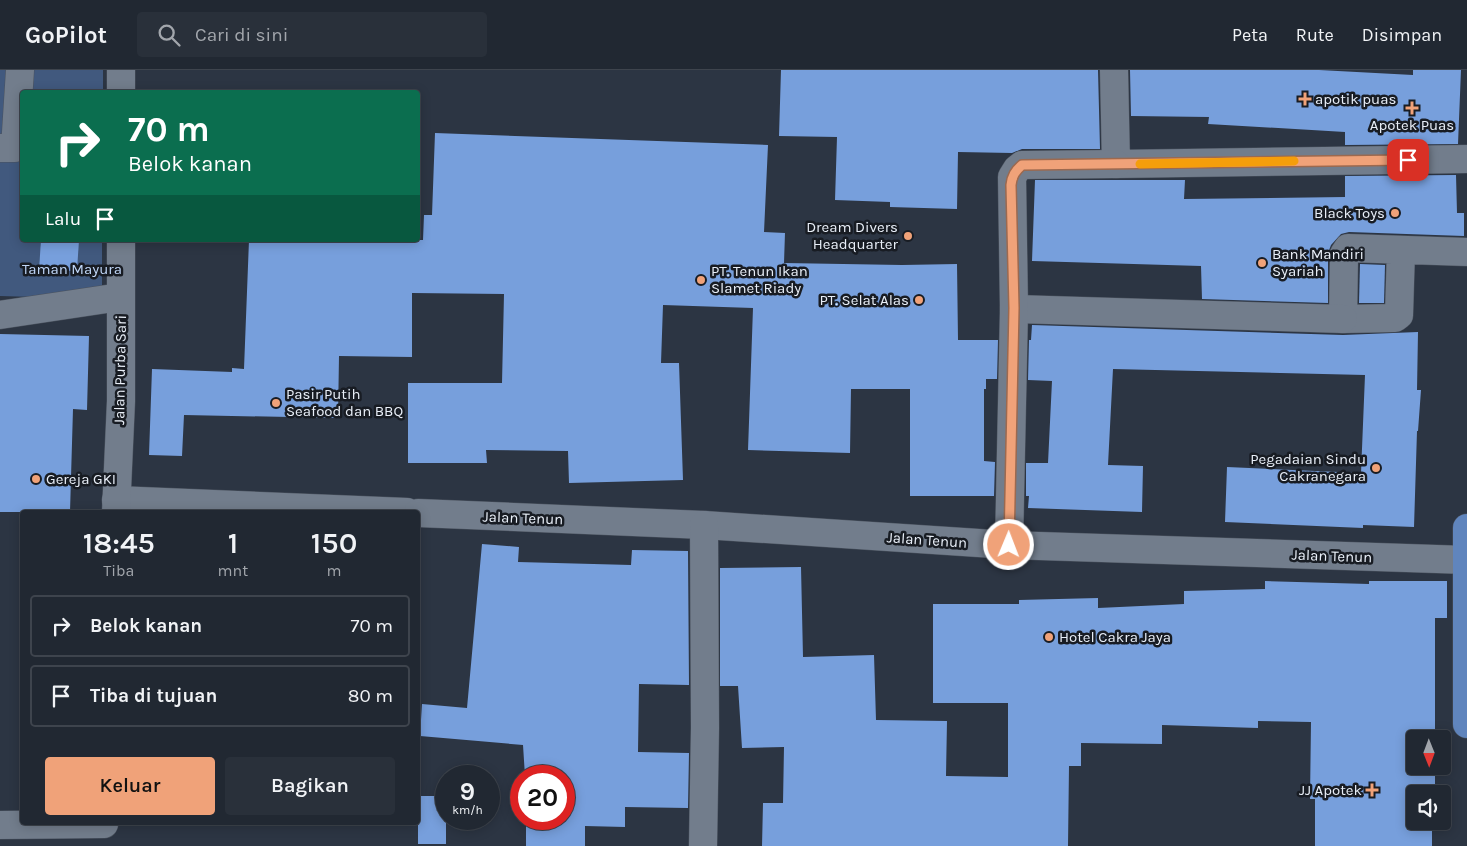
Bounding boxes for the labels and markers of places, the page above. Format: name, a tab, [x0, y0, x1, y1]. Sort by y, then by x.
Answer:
place label: apotik puas	[1315, 90, 1396, 108]
marker: apotik puas	[1299, 93, 1311, 105]
marker: Apotek Puas	[1406, 102, 1418, 114]
place label: Apotek Puas	[1370, 116, 1454, 134]
pin	[1387, 139, 1429, 181]
place label: Black Toys	[1314, 204, 1385, 222]
marker: Black Toys	[1389, 207, 1401, 219]
place label: Dream Divers Headquarter	[806, 218, 899, 253]
marker: Dream Divers Headquarter	[902, 230, 914, 242]
place label: Bank Mandiri Syariah	[1272, 245, 1364, 280]
marker: Bank Mandiri Syariah	[1256, 257, 1268, 269]
place label: PT. Tenun Ikan Slamet Riady	[711, 262, 808, 297]
marker: PT. Tenun Ikan Slamet Riady	[695, 274, 707, 286]
place label: PT. Selat Alas	[820, 291, 909, 309]
marker: PT. Selat Alas	[913, 294, 925, 306]
place label: Pasir Putih Seafood dan BBQ	[286, 385, 403, 420]
marker: Pasir Putih Seafood dan BBQ	[270, 397, 282, 409]
place label: Pegadaian Sindu Cakranegara	[1250, 450, 1366, 485]
marker: Pegadaian Sindu Cakranegara	[1370, 462, 1382, 474]
place label: Gereja GKI	[46, 470, 116, 488]
marker: Gereja GKI	[30, 473, 42, 485]
place label: Hotel Cakra Jaya	[1059, 628, 1171, 646]
marker: Hotel Cakra Jaya	[1043, 631, 1055, 643]
place label: JJ Apotek	[1299, 781, 1362, 799]
marker: JJ Apotek	[1366, 784, 1378, 796]

